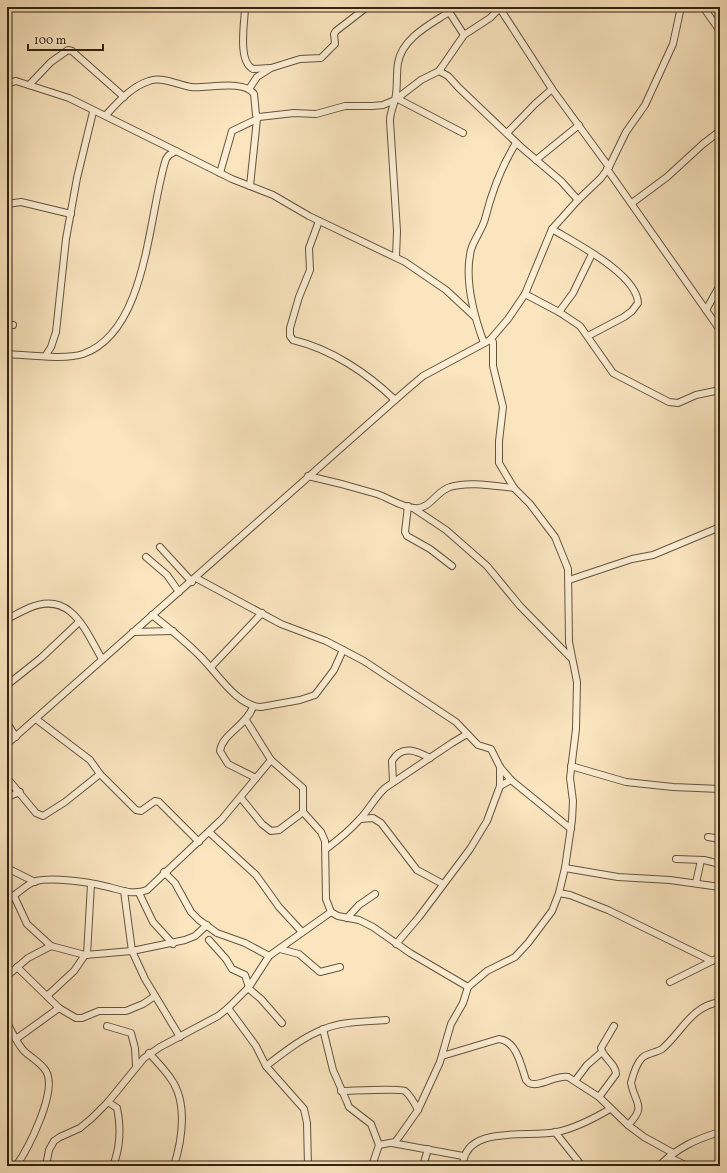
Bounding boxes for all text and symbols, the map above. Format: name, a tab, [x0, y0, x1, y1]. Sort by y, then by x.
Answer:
scale bar	[28, 26, 103, 52]
text: 100 m	[34, 33, 67, 49]

